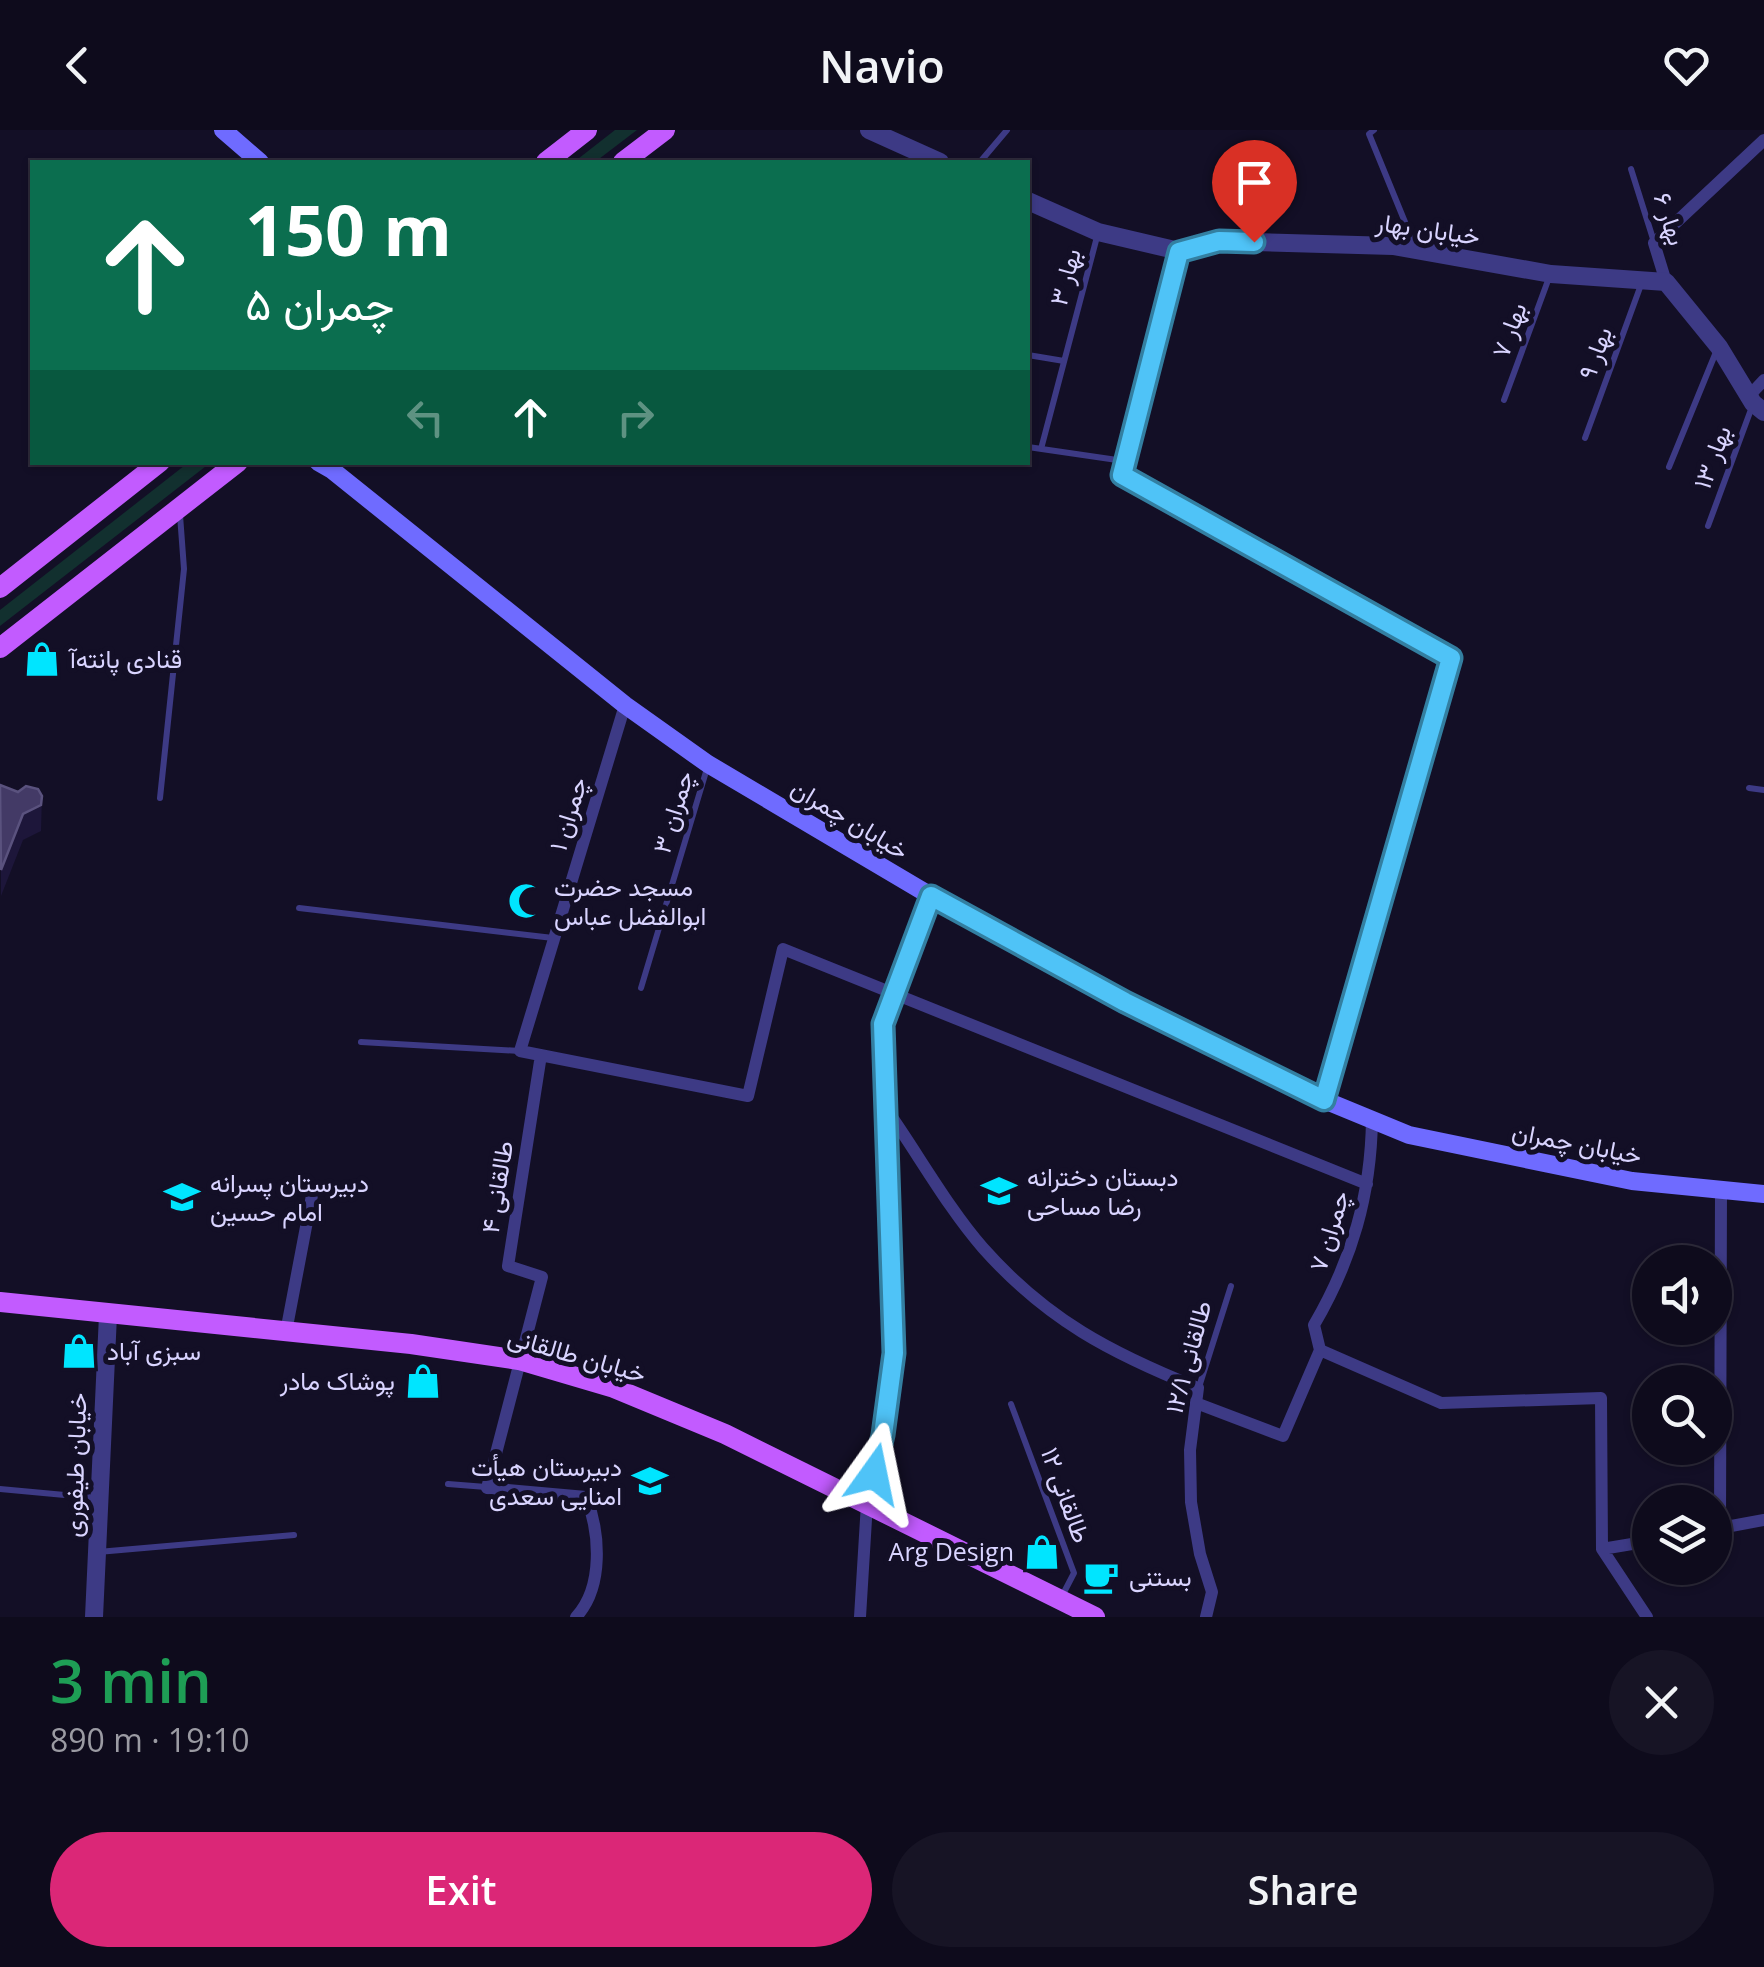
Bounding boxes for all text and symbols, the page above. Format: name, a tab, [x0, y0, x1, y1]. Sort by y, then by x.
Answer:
text: Navio	[819, 35, 945, 96]
icon: back	[50, 38, 105, 93]
icon: heart	[1659, 38, 1714, 93]
pin	[1212, 140, 1297, 243]
icon: arrive	[1227, 155, 1282, 210]
text: 150 m	[245, 181, 452, 277]
street label: بهار ۶	[1647, 188, 1695, 249]
icon: ahead	[80, 200, 210, 330]
street label: خیابان بهار	[1373, 204, 1482, 252]
street label: بهار ۳	[1040, 244, 1088, 309]
text: چمران ۵	[245, 272, 394, 333]
street label: بهار ۷	[1482, 297, 1534, 362]
street label: بهار ۹	[1569, 322, 1619, 384]
icon: left	[398, 390, 453, 445]
icon: ahead	[503, 390, 558, 445]
icon: right	[608, 390, 663, 445]
street label: بهار ۱۳	[1684, 420, 1738, 493]
shop icon: قنادی پانته‌آ	[23, 640, 61, 678]
place label: قنادی پانته‌آ	[68, 641, 182, 676]
street label: چمران ۳	[643, 766, 702, 857]
street label: خیابان چمران	[785, 770, 916, 867]
street label: چمران ۱	[540, 773, 595, 855]
place label: مسجد حضرت ابوالفضل عباس	[554, 869, 706, 932]
mosque icon: مسجد حضرت ابوالفضل عباس	[507, 882, 545, 920]
street label: خیابان چمران	[1509, 1113, 1645, 1172]
street label: طالقانی ۴	[472, 1138, 520, 1236]
place label: دبستان دخترانه رضا مساحی	[1027, 1159, 1178, 1222]
place label: دبیرستان پسرانه امام حسین	[210, 1165, 369, 1229]
school or university icon: دبستان دخترانه رضا مساحی	[980, 1172, 1018, 1210]
school or university icon: دبیرستان پسرانه امام حسین	[163, 1178, 201, 1216]
street label: چمران ۷	[1300, 1186, 1357, 1276]
map controls	[1632, 1245, 1732, 1585]
button: sound	[1632, 1245, 1732, 1345]
street label: طالقانی ۱۲/۱	[1156, 1297, 1218, 1417]
street label: خیابان طالقانی	[504, 1318, 650, 1390]
shop icon: سبزی آباد	[60, 1332, 98, 1370]
place label: سبزی آباد	[107, 1333, 201, 1367]
shop icon: پوشاک مادر	[404, 1362, 442, 1400]
place label: پوشاک مادر	[279, 1363, 395, 1398]
button: search	[1632, 1365, 1732, 1465]
street label: خیابان طیفوری	[54, 1392, 94, 1538]
position arrow	[822, 1422, 926, 1526]
street label: طالقانی ۱۲	[1034, 1442, 1100, 1547]
place label: دبیرستان هیأت امنایی سعدی	[471, 1449, 622, 1512]
school or university icon: دبیرستان هیأت امنایی سعدی	[631, 1462, 669, 1500]
button: layers	[1632, 1485, 1732, 1585]
shop icon: Arg Design	[1023, 1533, 1061, 1571]
place label: Arg Design	[889, 1534, 1014, 1568]
cafe icon: بستنی	[1082, 1558, 1120, 1596]
place label: بستنی	[1129, 1559, 1192, 1593]
text: 3 min	[50, 1639, 212, 1721]
button: close	[1609, 1650, 1714, 1755]
text: 890 m · 19:10	[50, 1718, 249, 1761]
button: Exit	[50, 1832, 872, 1947]
button: Share	[892, 1832, 1714, 1947]

